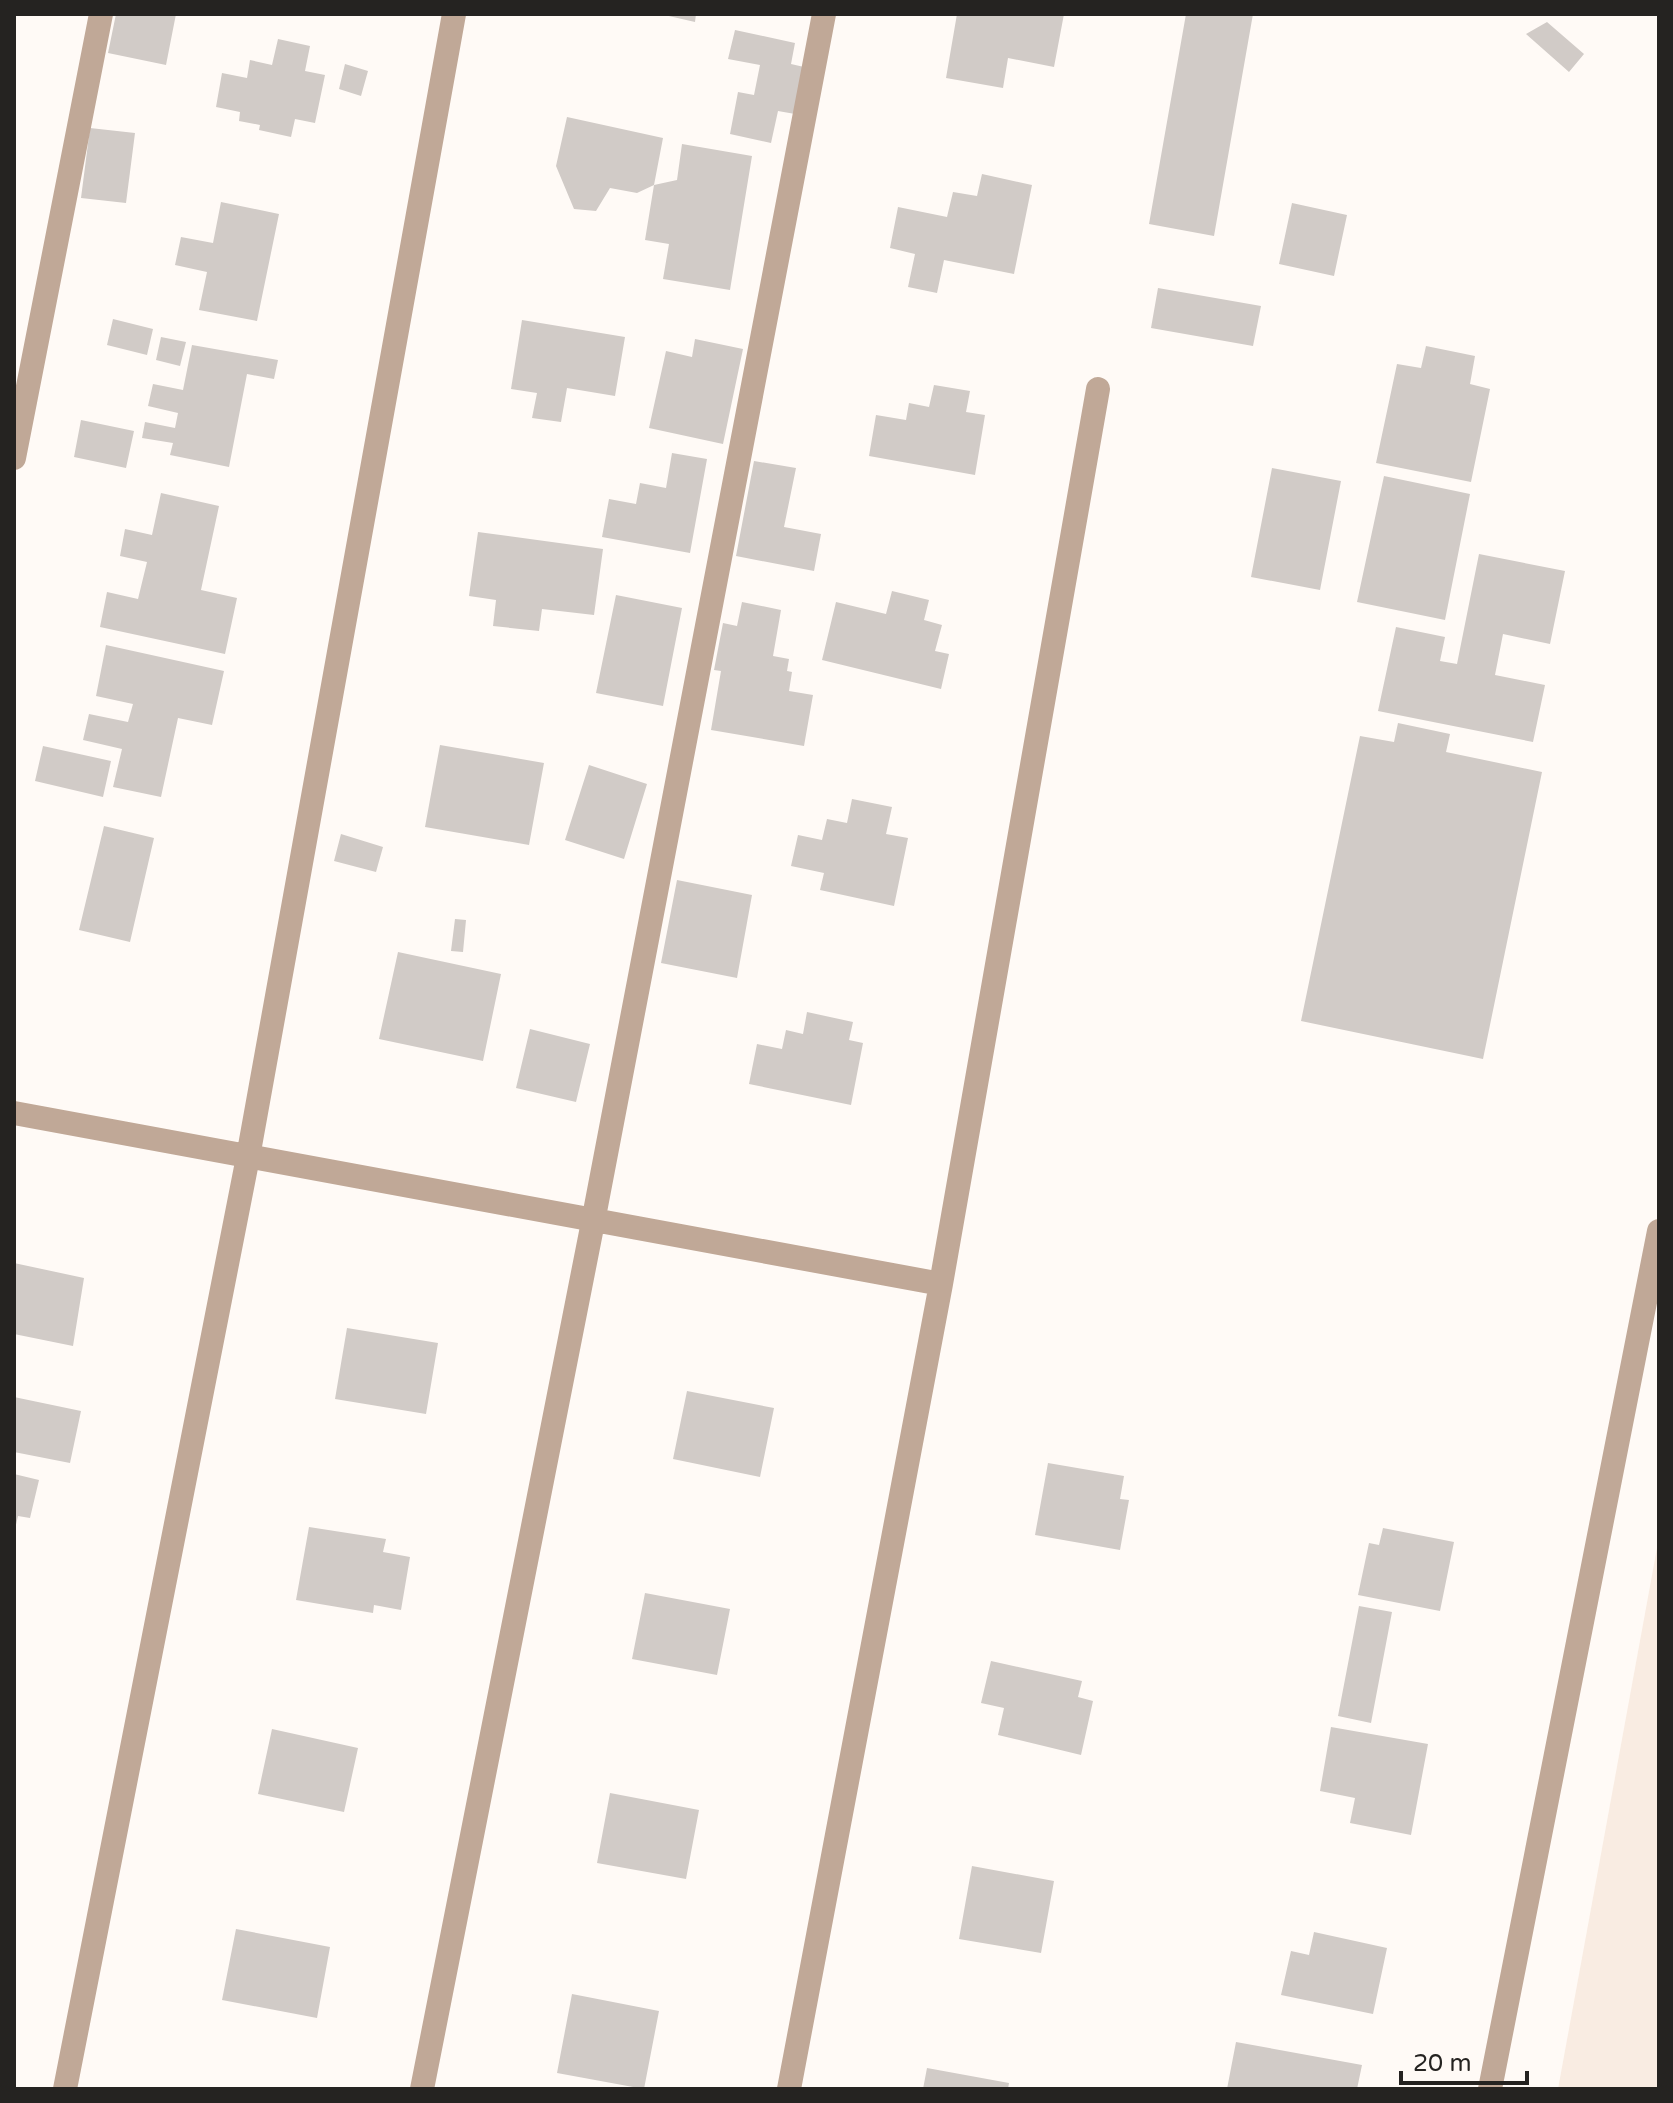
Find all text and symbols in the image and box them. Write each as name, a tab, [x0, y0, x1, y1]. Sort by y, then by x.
scale bar	[1401, 2035, 1527, 2085]
text: 20 m	[1413, 2049, 1471, 2078]

